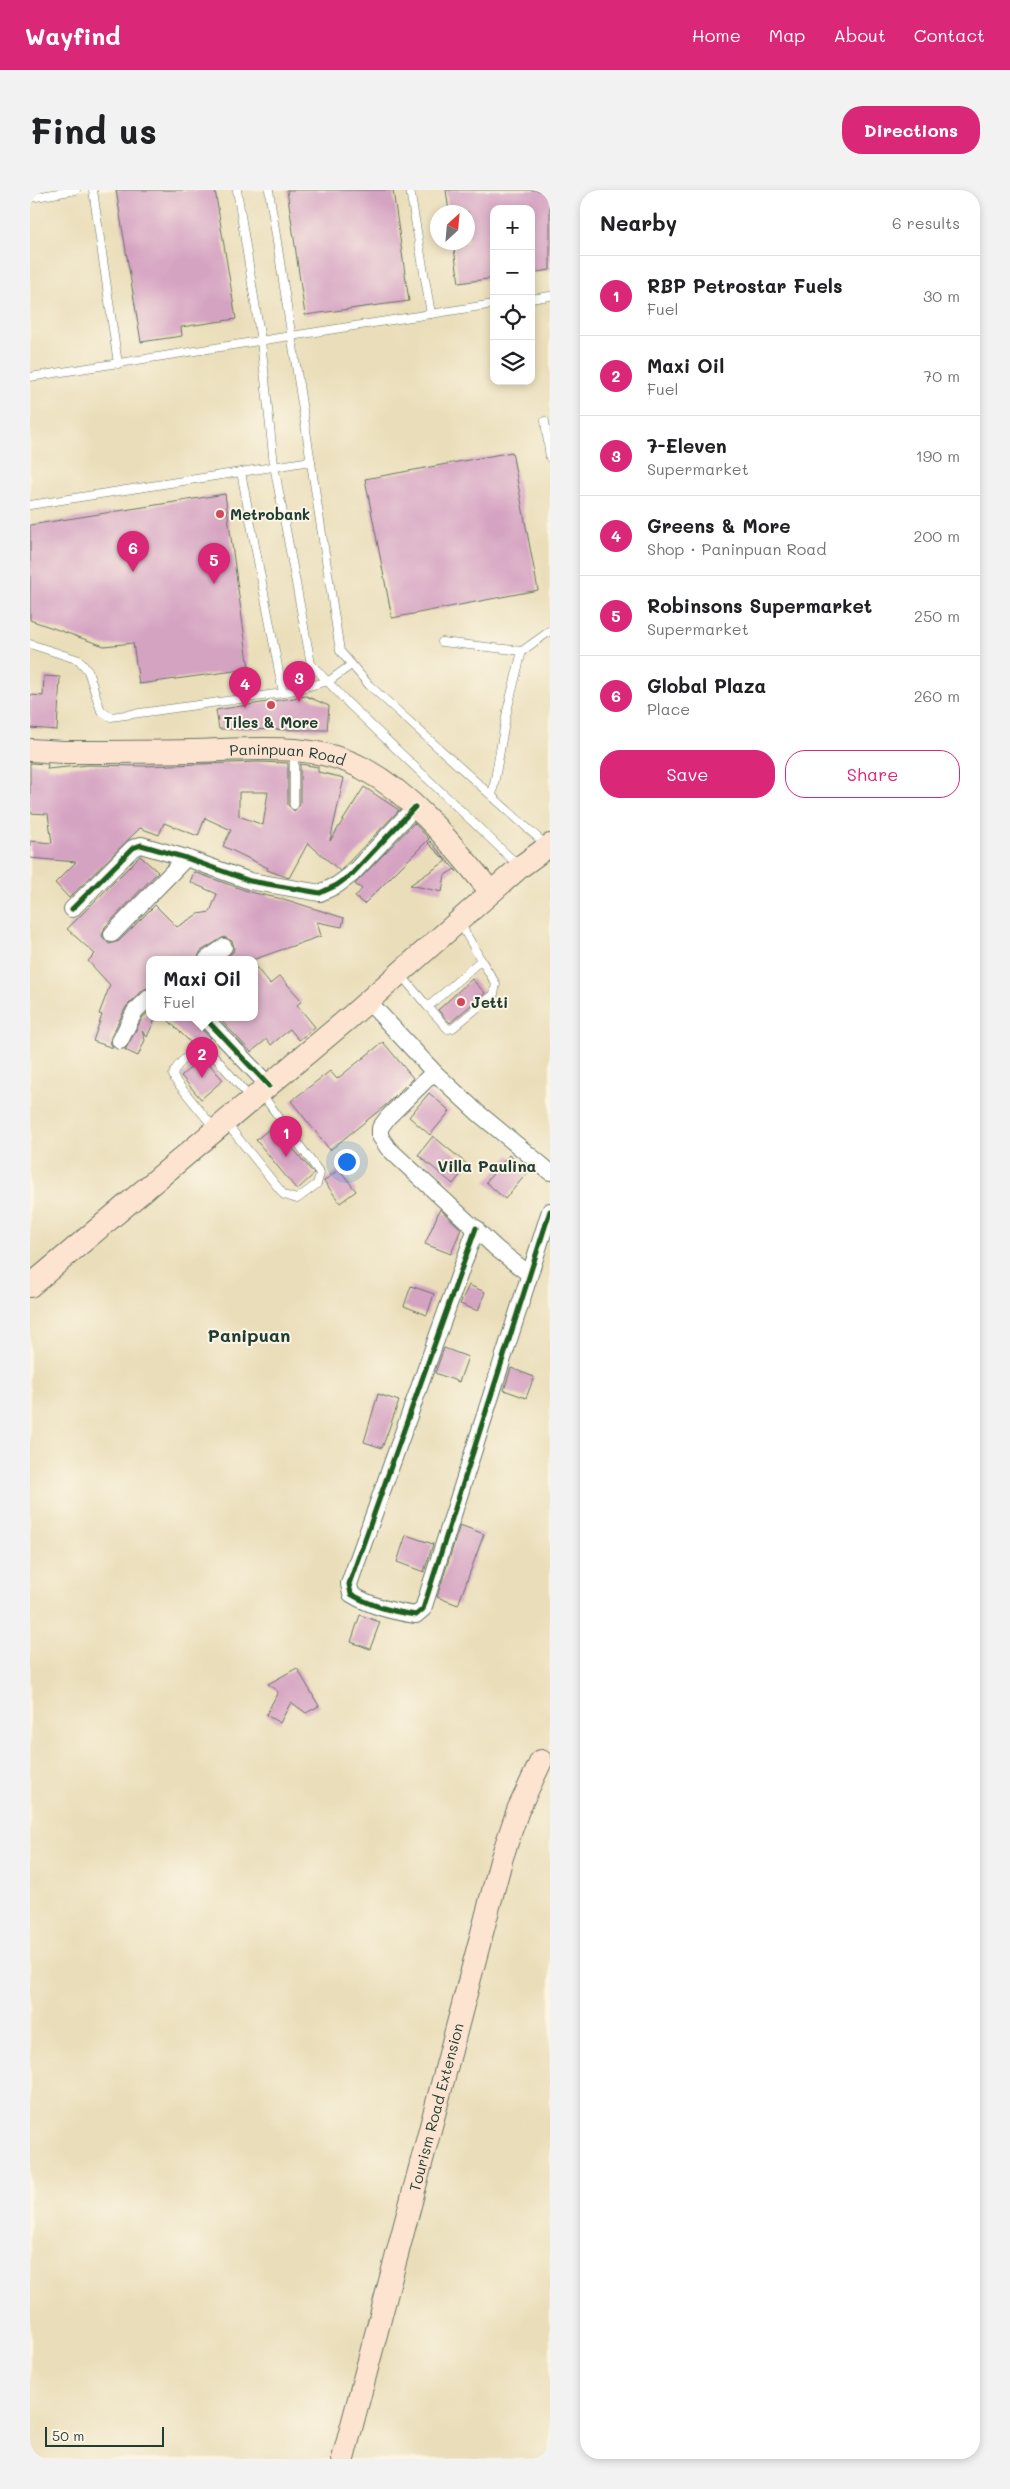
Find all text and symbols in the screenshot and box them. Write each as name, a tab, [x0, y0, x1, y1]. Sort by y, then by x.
text: Wayfind	[25, 20, 121, 51]
text: Home	[692, 23, 741, 47]
text: Map	[769, 23, 805, 47]
text: About	[833, 23, 886, 47]
text: Contact	[914, 23, 985, 47]
button: Directions	[842, 106, 980, 154]
text: Find us	[30, 107, 157, 153]
north arrow	[430, 205, 475, 250]
map controls	[490, 205, 535, 385]
button: +	[490, 205, 535, 250]
text: Nearby	[600, 209, 677, 236]
text: 6 results	[892, 212, 960, 233]
button: −	[490, 250, 535, 295]
text: RBP Petrostar Fuels	[647, 273, 842, 298]
text: 1	[612, 285, 620, 306]
text: 30 m	[923, 285, 960, 306]
button: locate	[490, 295, 535, 340]
text: Fuel	[647, 298, 679, 319]
button: layers	[490, 340, 535, 385]
text: Maxi Oil	[647, 353, 724, 378]
text: 2	[612, 365, 620, 386]
text: 70 m	[923, 365, 960, 386]
text: Fuel	[647, 378, 679, 399]
text: 7-Eleven	[647, 433, 727, 458]
text: 3	[611, 445, 621, 466]
text: 190 m	[916, 445, 960, 466]
text: Supermarket	[647, 458, 749, 479]
place label: Metrobank	[230, 504, 310, 524]
marker: Metrobank	[214, 508, 226, 520]
text: Greens & More	[647, 513, 791, 538]
text: 4	[611, 525, 621, 546]
text: 200 m	[913, 525, 960, 546]
pin: 6	[117, 531, 149, 572]
text: Shop · Paninpuan Road	[647, 538, 826, 559]
pin: 5	[198, 543, 230, 584]
text: Robinsons Supermarket	[647, 593, 872, 618]
text: 5	[611, 605, 621, 626]
text: 250 m	[914, 605, 960, 626]
text: Supermarket	[647, 618, 749, 639]
pin: 3	[283, 661, 315, 702]
pin: 4	[229, 667, 261, 708]
text: Global Plaza	[647, 673, 766, 698]
text: 6	[611, 685, 621, 706]
text: 260 m	[914, 685, 960, 706]
text: Place	[647, 698, 690, 719]
marker: Tiles & More	[265, 699, 277, 711]
place label: Tiles & More	[224, 712, 318, 732]
street label: Paninpuan Road	[229, 739, 348, 770]
button: Save	[600, 750, 775, 798]
button: Share	[785, 750, 960, 798]
popup	[146, 956, 258, 1021]
text: Maxi Oil	[163, 966, 241, 991]
text: Fuel	[163, 991, 195, 1012]
place label: Jetti	[471, 992, 508, 1012]
marker: Jetti	[455, 996, 467, 1008]
pin: 2	[186, 1037, 218, 1078]
pin: 1	[270, 1116, 302, 1157]
your location	[334, 1149, 360, 1175]
district label: Villa Paulina	[438, 1155, 537, 1176]
district label: Panipuan	[208, 1323, 290, 1347]
street label: Tourism Road Extension	[404, 2021, 468, 2193]
scale bar	[45, 2424, 164, 2447]
text: 50 m	[52, 2426, 84, 2445]

